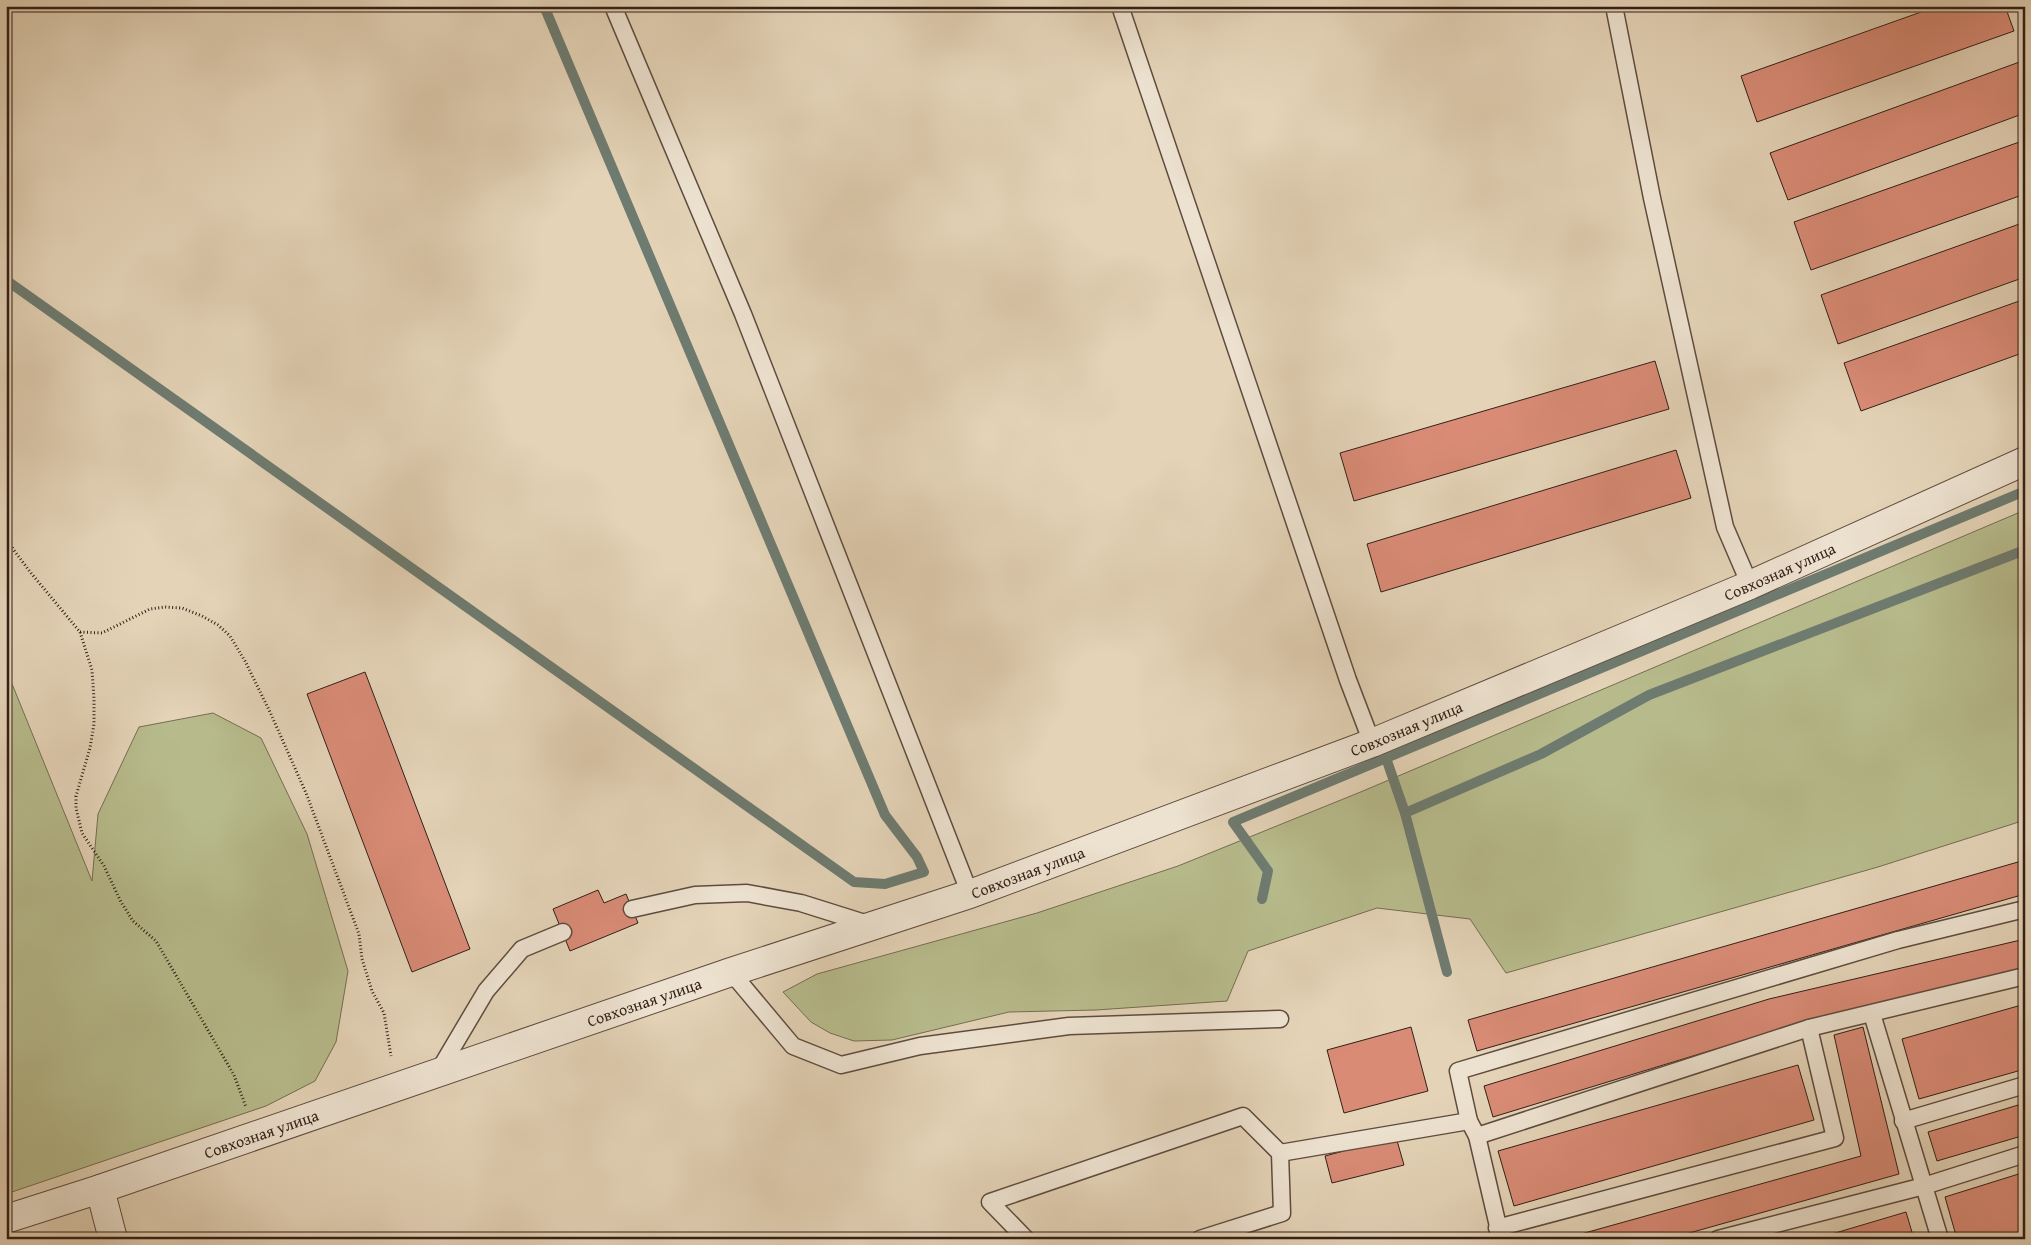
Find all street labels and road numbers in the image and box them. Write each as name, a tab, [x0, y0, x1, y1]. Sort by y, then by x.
street label: Совхозная улица	[1720, 536, 1840, 607]
street label: Совхозная улица	[1347, 694, 1467, 762]
street label: Совхозная улица	[967, 840, 1088, 905]
street label: Совхозная улица	[584, 971, 705, 1033]
street label: Совхозная улица	[201, 1103, 322, 1164]

